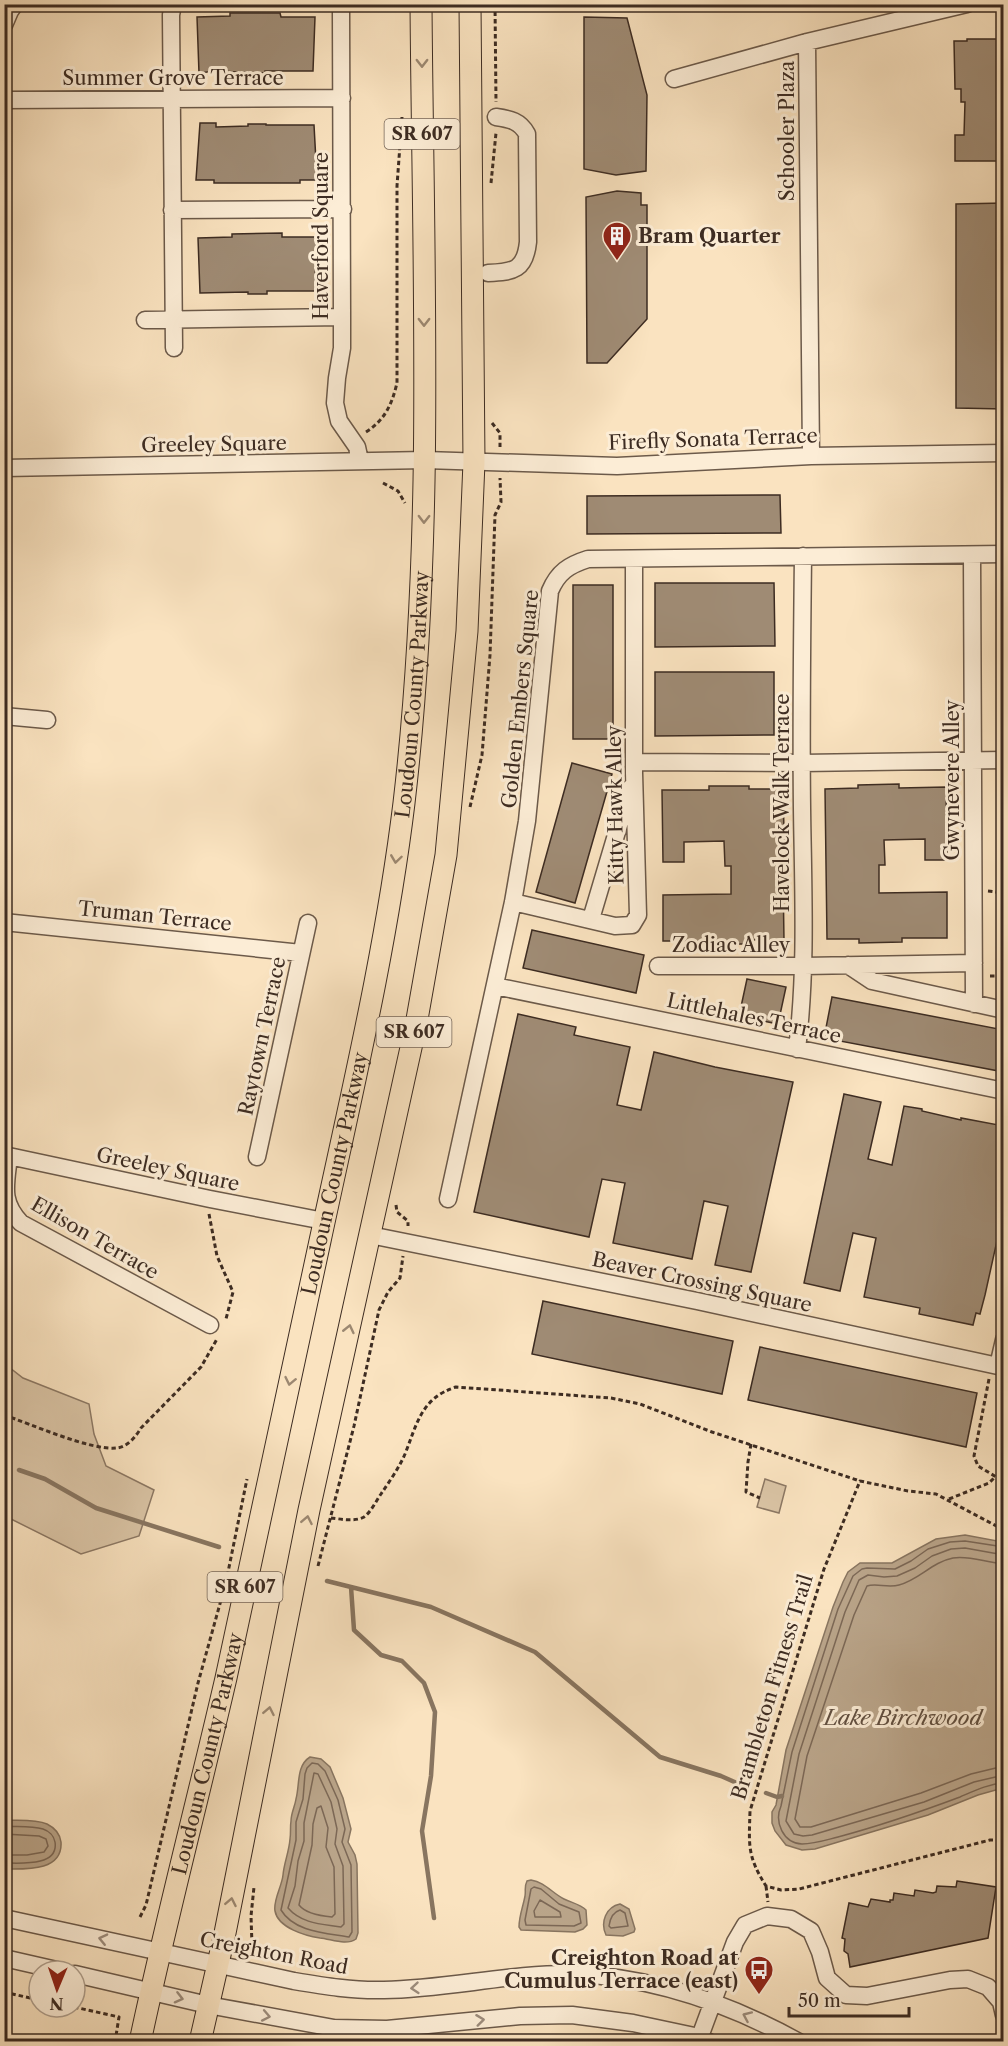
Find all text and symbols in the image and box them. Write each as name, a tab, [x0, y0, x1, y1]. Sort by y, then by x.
one-way arrow	[416, 58, 428, 67]
street label: Schooler Plaza	[775, 60, 799, 201]
street label: Summer Grove Terrace	[62, 66, 284, 90]
road number: SR 607	[384, 119, 460, 149]
street label: Haverford Square	[309, 152, 333, 320]
building icon: Bram Quarter	[601, 220, 633, 262]
place label: Bram Quarter	[638, 224, 781, 248]
one-way arrow	[418, 318, 430, 327]
street label: Firefly Sonata Terrace	[608, 423, 818, 455]
street label: Greeley Square	[141, 431, 287, 457]
one-way arrow	[418, 514, 430, 523]
street label: Loudoun County Parkway	[390, 570, 433, 820]
street label: Golden Embers Square	[497, 588, 543, 810]
street label: Havelock Walk Terrace	[770, 694, 794, 912]
street label: Gwynevere Alley	[940, 699, 964, 861]
street label: Kitty Hawk Alley	[602, 724, 628, 885]
one-way arrow	[390, 855, 402, 864]
street label: Truman Terrace	[77, 896, 233, 936]
street label: Zodiac Alley	[672, 933, 791, 957]
street label: Raytown Terrace	[233, 954, 291, 1118]
street label: Littlehales Terrace	[665, 988, 843, 1048]
road number: SR 607	[376, 1017, 452, 1047]
street label: Loudoun County Parkway	[297, 1049, 373, 1297]
street label: Greeley Square	[94, 1142, 242, 1196]
street label: Ellison Terrace	[27, 1192, 163, 1284]
street label: Beaver Crossing Square	[590, 1247, 814, 1317]
one-way arrow	[342, 1325, 355, 1335]
one-way arrow	[284, 1376, 297, 1386]
one-way arrow	[300, 1515, 313, 1525]
street label: Brambleton Fitness Trail	[726, 1571, 818, 1803]
road number: SR 607	[208, 1572, 282, 1602]
street label: Loudoun County Parkway	[167, 1630, 248, 1877]
water label: Lake Birchwood	[822, 1705, 985, 1730]
one-way arrow	[262, 1706, 275, 1716]
one-way arrow	[224, 1898, 237, 1908]
street label: Creighton Road	[198, 1927, 350, 1979]
one-way arrow	[98, 1934, 108, 1947]
place label: Creighton Road at Cumulus Terrace (east)	[504, 1946, 738, 1993]
bus stop icon: Creighton Road at Cumulus Terrace (east)	[743, 1954, 775, 1996]
north arrow	[27, 1959, 87, 2019]
scale bar	[789, 1980, 909, 2018]
one-way arrow	[411, 1981, 420, 1994]
one-way arrow	[174, 1990, 184, 2003]
text: 50 m	[798, 1990, 841, 2012]
text: N	[49, 1994, 64, 2014]
one-way arrow	[260, 2009, 270, 2022]
one-way arrow	[742, 2011, 753, 2023]
one-way arrow	[476, 2015, 485, 2027]

